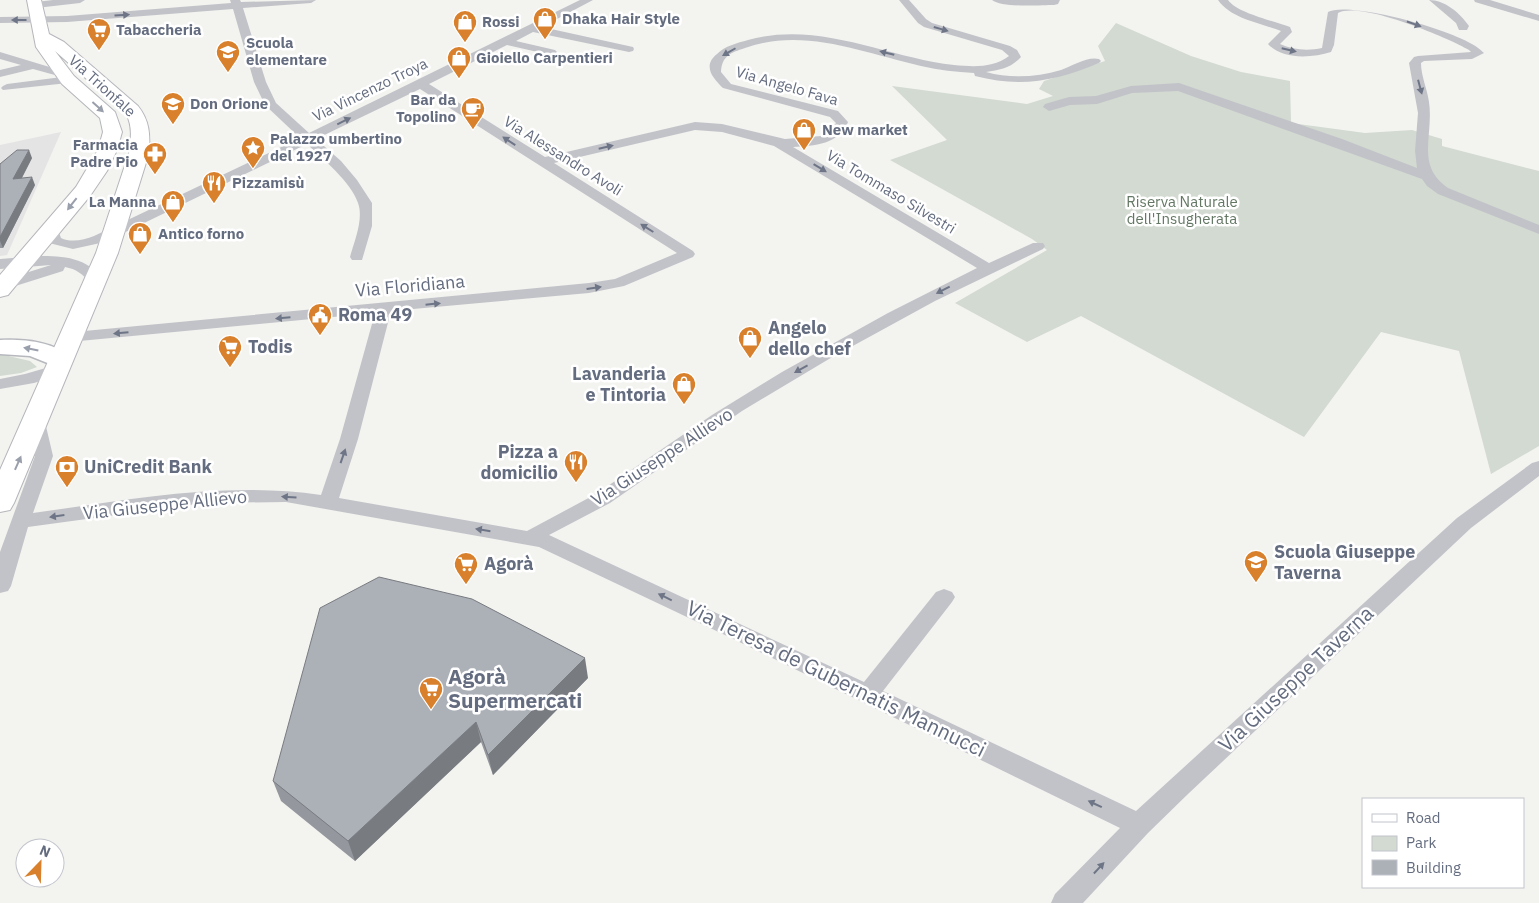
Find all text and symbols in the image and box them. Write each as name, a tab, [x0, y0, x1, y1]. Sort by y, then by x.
shop icon: Dhaka Hair Style	[532, 6, 558, 40]
shop icon: Rossi	[452, 9, 478, 43]
place label: Dhaka Hair Style	[562, 9, 680, 28]
one-way arrow	[114, 10, 130, 18]
place label: Rossi	[482, 12, 520, 31]
one-way arrow	[11, 16, 27, 24]
supermarket icon: Tabaccheria	[86, 17, 112, 51]
place label: Tabaccheria	[116, 20, 202, 39]
one-way arrow	[1407, 21, 1422, 28]
one-way arrow	[934, 26, 949, 34]
place label: Scuola elementare	[246, 33, 327, 69]
school or university icon: Scuola elementare	[215, 39, 241, 73]
shop icon: Gioiello Carpentieri	[446, 45, 472, 79]
one-way arrow	[1281, 46, 1296, 54]
one-way arrow	[722, 47, 735, 56]
place label: Gioiello Carpentieri	[476, 48, 613, 67]
one-way arrow	[879, 49, 894, 57]
street label: Via Trionfale	[65, 51, 140, 121]
street label: Via Vincenzo Troya	[309, 53, 430, 126]
street label: Via Angelo Fava	[734, 62, 841, 109]
one-way arrow	[1416, 79, 1424, 94]
place label: Bar da Topolino	[396, 90, 456, 126]
school or university icon: Don Orione	[160, 91, 186, 125]
place label: Don Orione	[190, 94, 268, 113]
cafe icon: Bar da Topolino	[460, 96, 486, 130]
one-way arrow	[91, 101, 103, 113]
street label: Via Alessandro Avoli	[500, 111, 626, 200]
one-way arrow	[337, 116, 351, 124]
shop icon: New market	[791, 117, 817, 151]
place label: New market	[822, 120, 908, 139]
place label: Palazzo umbertino del 1927	[270, 129, 402, 165]
place label: Farmacia Padre Pio	[70, 135, 138, 171]
place icon: Palazzo umbertino del 1927	[240, 135, 266, 169]
one-way arrow	[503, 137, 516, 146]
pharmacy icon: Farmacia Padre Pio	[142, 141, 168, 175]
one-way arrow	[598, 143, 613, 151]
street label: Via Tommaso Silvestri	[823, 145, 959, 238]
one-way arrow	[814, 164, 827, 173]
restaurant icon: Pizzamisù	[201, 170, 227, 204]
place label: Pizzamisù	[232, 173, 304, 192]
shop icon: La Manna	[160, 189, 186, 223]
place label: La Manna	[89, 192, 156, 211]
park label: Riserva Naturale dell'Insugherata	[1126, 192, 1238, 228]
one-way arrow	[67, 197, 78, 210]
shop icon: Antico forno	[127, 221, 153, 255]
one-way arrow	[640, 223, 653, 233]
place label: Antico forno	[158, 224, 244, 243]
street label: Via Floridiana	[354, 269, 466, 302]
one-way arrow	[587, 283, 603, 291]
one-way arrow	[936, 286, 950, 294]
one-way arrow	[425, 300, 441, 308]
public building icon: Roma 49	[307, 302, 333, 336]
place label: Roma 49	[338, 303, 412, 326]
one-way arrow	[275, 314, 291, 322]
place label: Angelo dello chef	[768, 316, 851, 360]
shop icon: Angelo dello chef	[737, 325, 763, 359]
one-way arrow	[113, 329, 129, 337]
supermarket icon: Todis	[217, 334, 243, 368]
place label: Todis	[248, 335, 293, 358]
one-way arrow	[23, 345, 39, 353]
place label: Lavanderia e Tintoria	[572, 362, 666, 406]
one-way arrow	[794, 365, 809, 373]
shop icon: Lavanderia e Tintoria	[671, 371, 697, 405]
street label: Via Giuseppe Allievo	[586, 402, 737, 511]
place label: Pizza a domicilio	[480, 440, 558, 484]
one-way arrow	[340, 448, 348, 463]
restaurant icon: Pizza a domicilio	[563, 449, 589, 483]
bank icon: UniCredit Bank	[54, 454, 80, 488]
place label: UniCredit Bank	[84, 455, 213, 478]
one-way arrow	[14, 456, 22, 470]
street label: Via Giuseppe Allievo	[82, 484, 248, 525]
one-way arrow	[280, 492, 296, 500]
one-way arrow	[49, 513, 65, 521]
one-way arrow	[475, 525, 491, 533]
place label: Scuola Giuseppe Taverna	[1274, 540, 1415, 584]
school or university icon: Scuola Giuseppe Taverna	[1243, 549, 1269, 583]
supermarket icon: Agorà	[453, 551, 479, 585]
place label: Agorà	[484, 552, 534, 575]
one-way arrow	[658, 592, 672, 600]
street label: Via Teresa de Gubernatis Mannucci	[682, 593, 991, 763]
street label: Via Giuseppe Taverna	[1212, 599, 1379, 758]
place label: Agorà Supermercati	[448, 662, 582, 714]
supermarket icon: Agorà Supermercati	[418, 676, 444, 710]
legend	[1362, 798, 1524, 888]
one-way arrow	[1088, 800, 1102, 808]
text: Road	[1406, 808, 1441, 827]
text: Park	[1406, 833, 1436, 852]
north arrow	[15, 838, 65, 888]
text: N	[37, 841, 53, 861]
text: Building	[1406, 858, 1461, 877]
one-way arrow	[1093, 862, 1105, 874]

